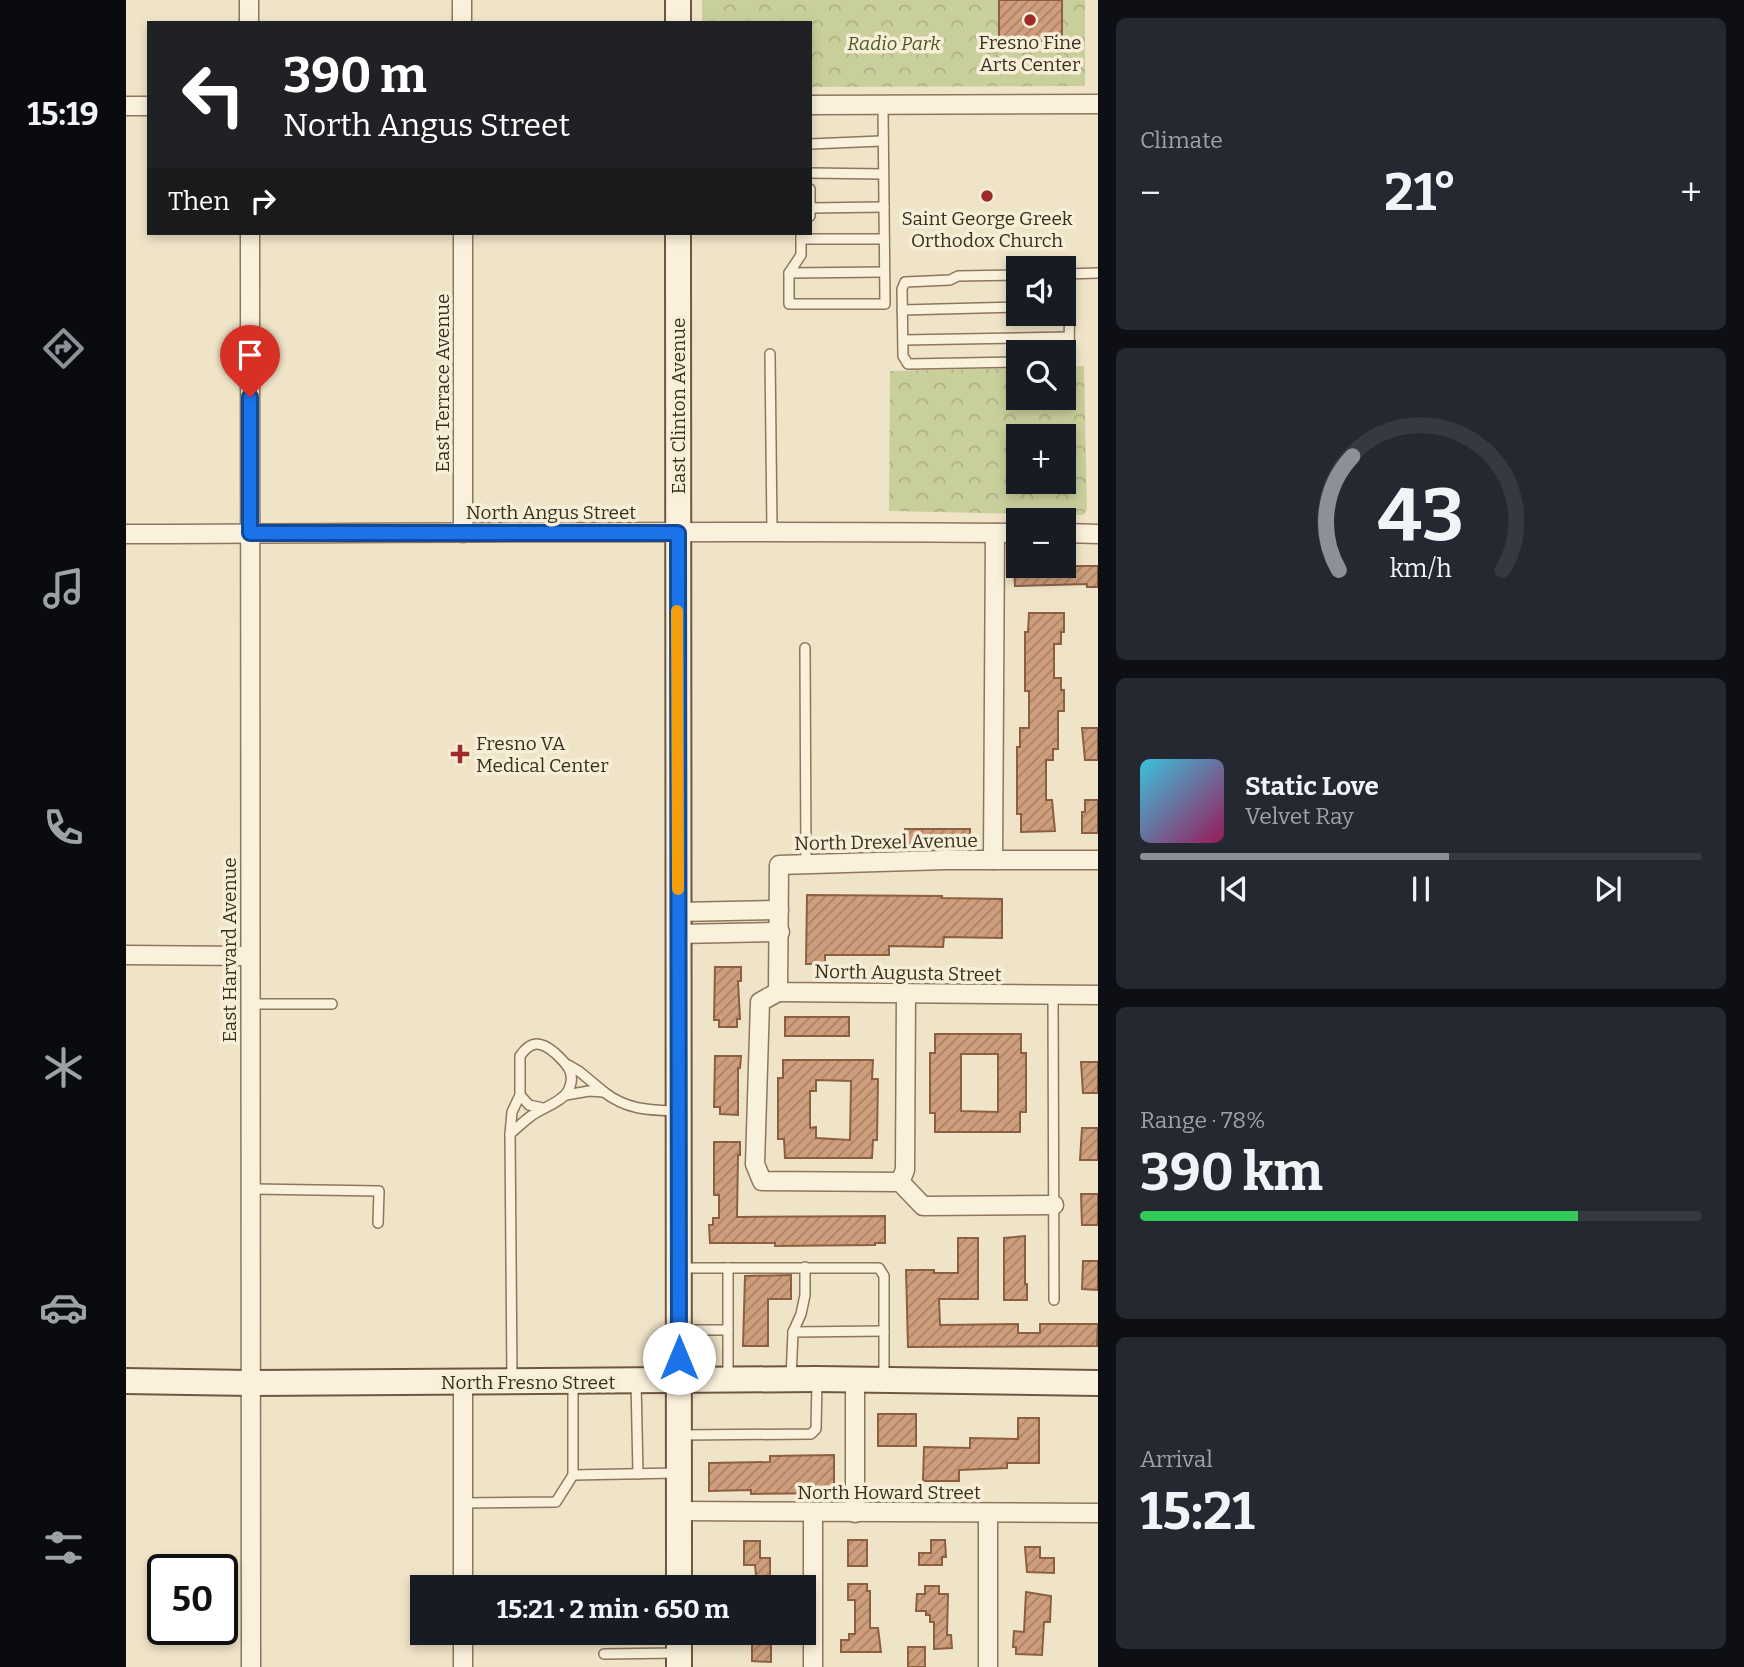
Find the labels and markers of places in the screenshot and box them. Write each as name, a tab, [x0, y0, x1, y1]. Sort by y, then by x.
marker: Fresno Fine Arts Center	[1022, 12, 1038, 28]
place label: Fresno Fine Arts Center	[979, 31, 1082, 76]
marker: Saint George Greek Orthodox Church	[979, 188, 995, 204]
place label: Saint George Greek Orthodox Church	[901, 207, 1073, 252]
pin	[220, 325, 280, 397]
place label: Fresno VA Medical Center	[476, 732, 609, 777]
marker: Fresno VA Medical Center	[450, 744, 470, 764]

